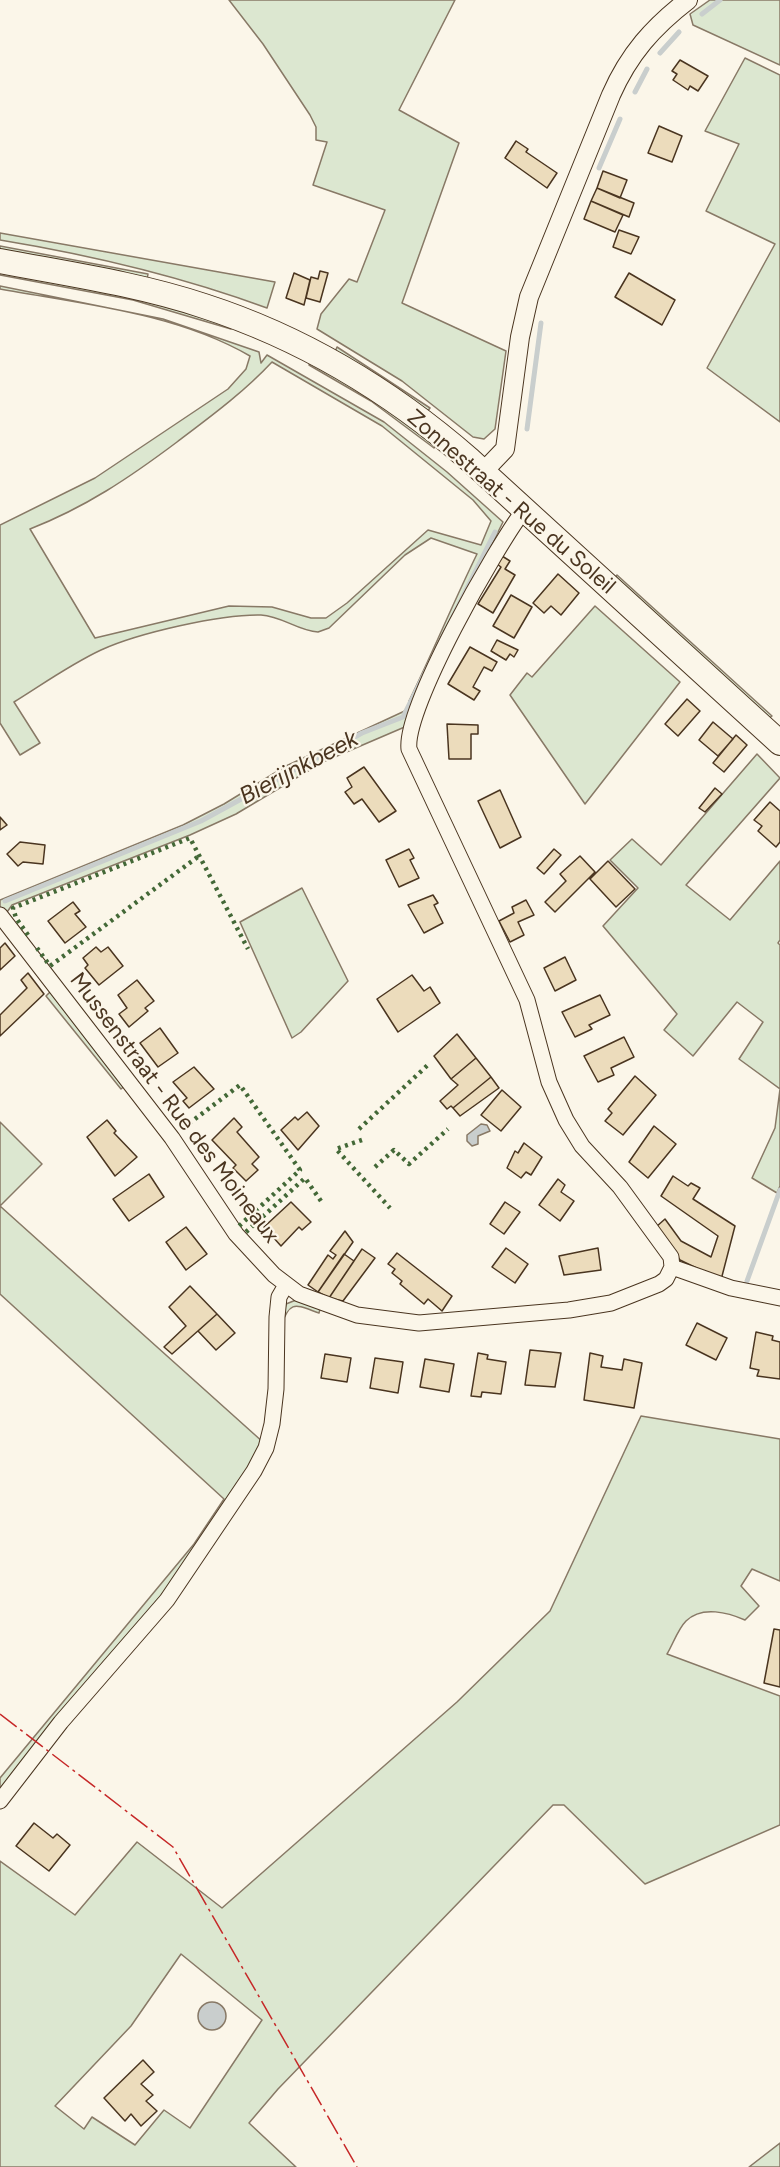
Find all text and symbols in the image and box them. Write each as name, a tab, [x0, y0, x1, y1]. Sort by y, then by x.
street label: Zonnestraat - Rue du Soleil	[401, 404, 621, 600]
water label: Bierijnkbeek	[235, 725, 363, 811]
street label: Mussenstraat - Rue des Moineaux	[64, 968, 284, 1248]

